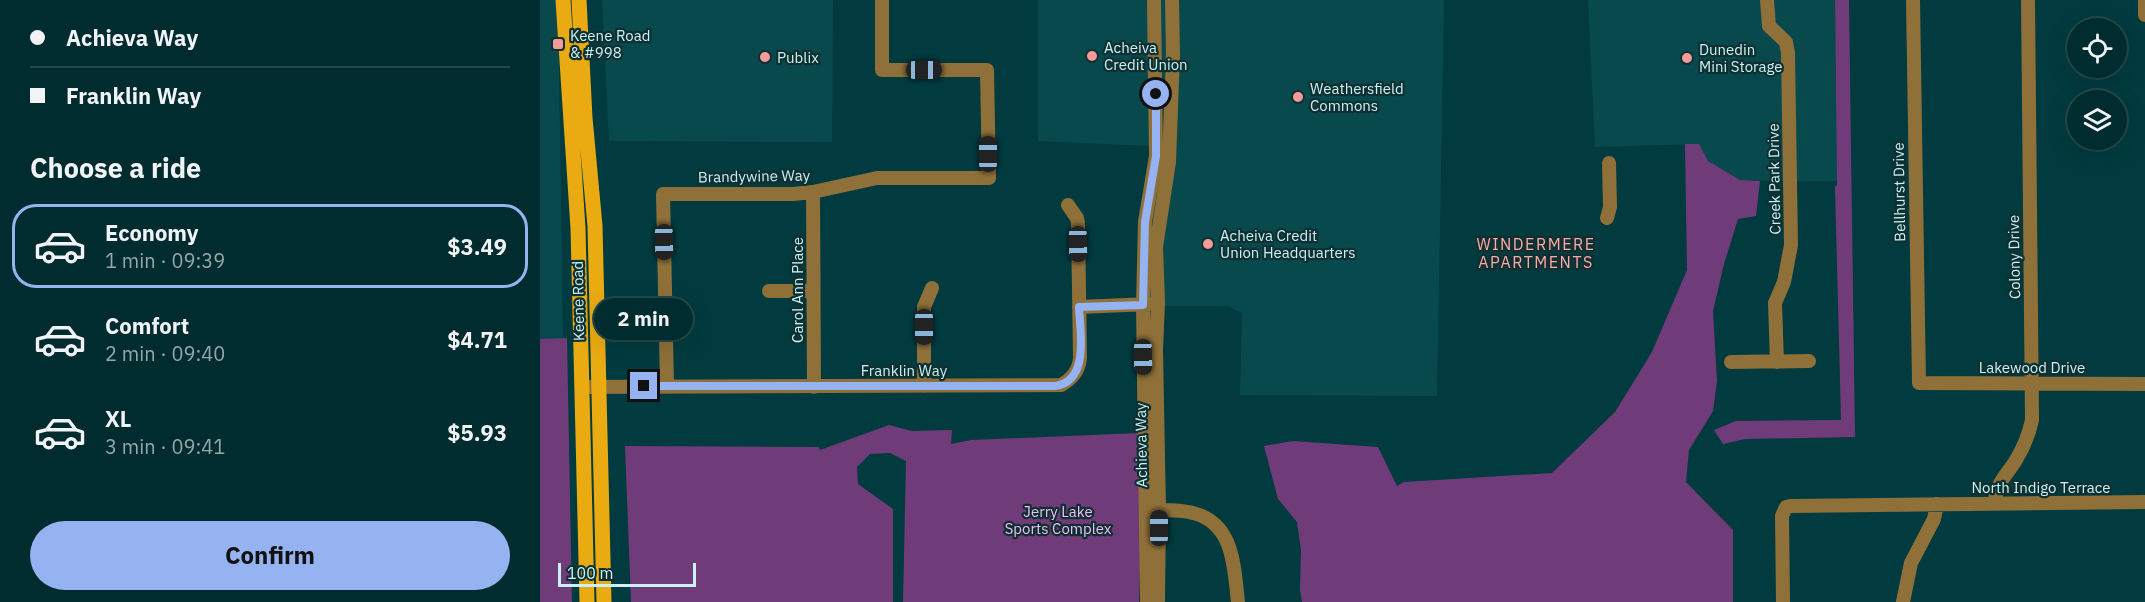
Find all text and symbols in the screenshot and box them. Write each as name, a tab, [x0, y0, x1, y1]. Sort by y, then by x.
map controls	[2067, 18, 2127, 150]
button: locate	[2067, 18, 2127, 78]
text: Achieva Way	[66, 23, 198, 52]
place label: Keene Road & #998	[570, 26, 650, 62]
marker: Keene Road & #998	[551, 37, 565, 51]
place label: Acheiva Credit Union	[1104, 38, 1188, 74]
place label: Dunedin Mini Storage	[1699, 40, 1783, 76]
place label: Publix	[777, 48, 819, 67]
marker: Acheiva Credit Union	[1085, 49, 1099, 63]
marker: Publix	[758, 50, 772, 64]
marker: Dunedin Mini Storage	[1680, 51, 1694, 65]
car	[906, 61, 942, 79]
place label: Weathersfield Commons	[1310, 79, 1404, 115]
route start	[1142, 80, 1169, 107]
text: Franklin Way	[66, 81, 201, 110]
marker: Weathersfield Commons	[1291, 90, 1305, 104]
button: layers	[2067, 90, 2127, 150]
street label: Creek Park Drive	[1764, 123, 1784, 235]
car	[979, 136, 997, 172]
street label: Bellhurst Drive	[1889, 142, 1909, 242]
text: Choose a ride	[30, 150, 201, 185]
street label: Brandywine Way	[698, 166, 811, 186]
street label: Colony Drive	[2004, 215, 2024, 299]
text: Economy	[105, 218, 199, 247]
icon: car	[33, 219, 87, 273]
car	[655, 224, 673, 260]
car	[1069, 226, 1087, 262]
place label: Acheiva Credit Union Headquarters	[1220, 226, 1356, 262]
text: $3.49	[447, 232, 507, 261]
district label: WINDERMERE APARTMENTS	[1476, 234, 1596, 272]
street label: Carol Ann Place	[788, 237, 807, 343]
marker: Acheiva Credit Union Headquarters	[1201, 237, 1215, 251]
text: 1 min · 09:39	[105, 247, 225, 274]
street label: Keene Road	[568, 261, 588, 341]
callout: 2 min	[594, 299, 694, 341]
text: 2 min	[617, 305, 670, 332]
car	[915, 309, 933, 345]
text: Comfort	[105, 311, 189, 340]
icon: car	[33, 312, 87, 366]
text: $4.71	[447, 325, 507, 354]
car	[1134, 339, 1152, 375]
text: 2 min · 09:40	[105, 340, 225, 367]
street label: Lakewood Drive	[1979, 358, 2085, 377]
street label: Franklin Way	[861, 361, 948, 380]
route end	[630, 372, 657, 399]
street label: Achieva Way	[1131, 402, 1151, 488]
text: XL	[105, 404, 131, 433]
icon: car	[33, 405, 87, 459]
text: $5.93	[447, 418, 507, 447]
text: 3 min · 09:41	[105, 433, 225, 460]
street label: North Indigo Terrace	[1971, 478, 2111, 497]
park label: Jerry Lake Sports Complex	[1005, 502, 1112, 538]
car	[1150, 510, 1168, 546]
button: Confirm	[30, 521, 510, 590]
scale bar	[558, 560, 696, 588]
text: 100 m	[567, 563, 614, 583]

